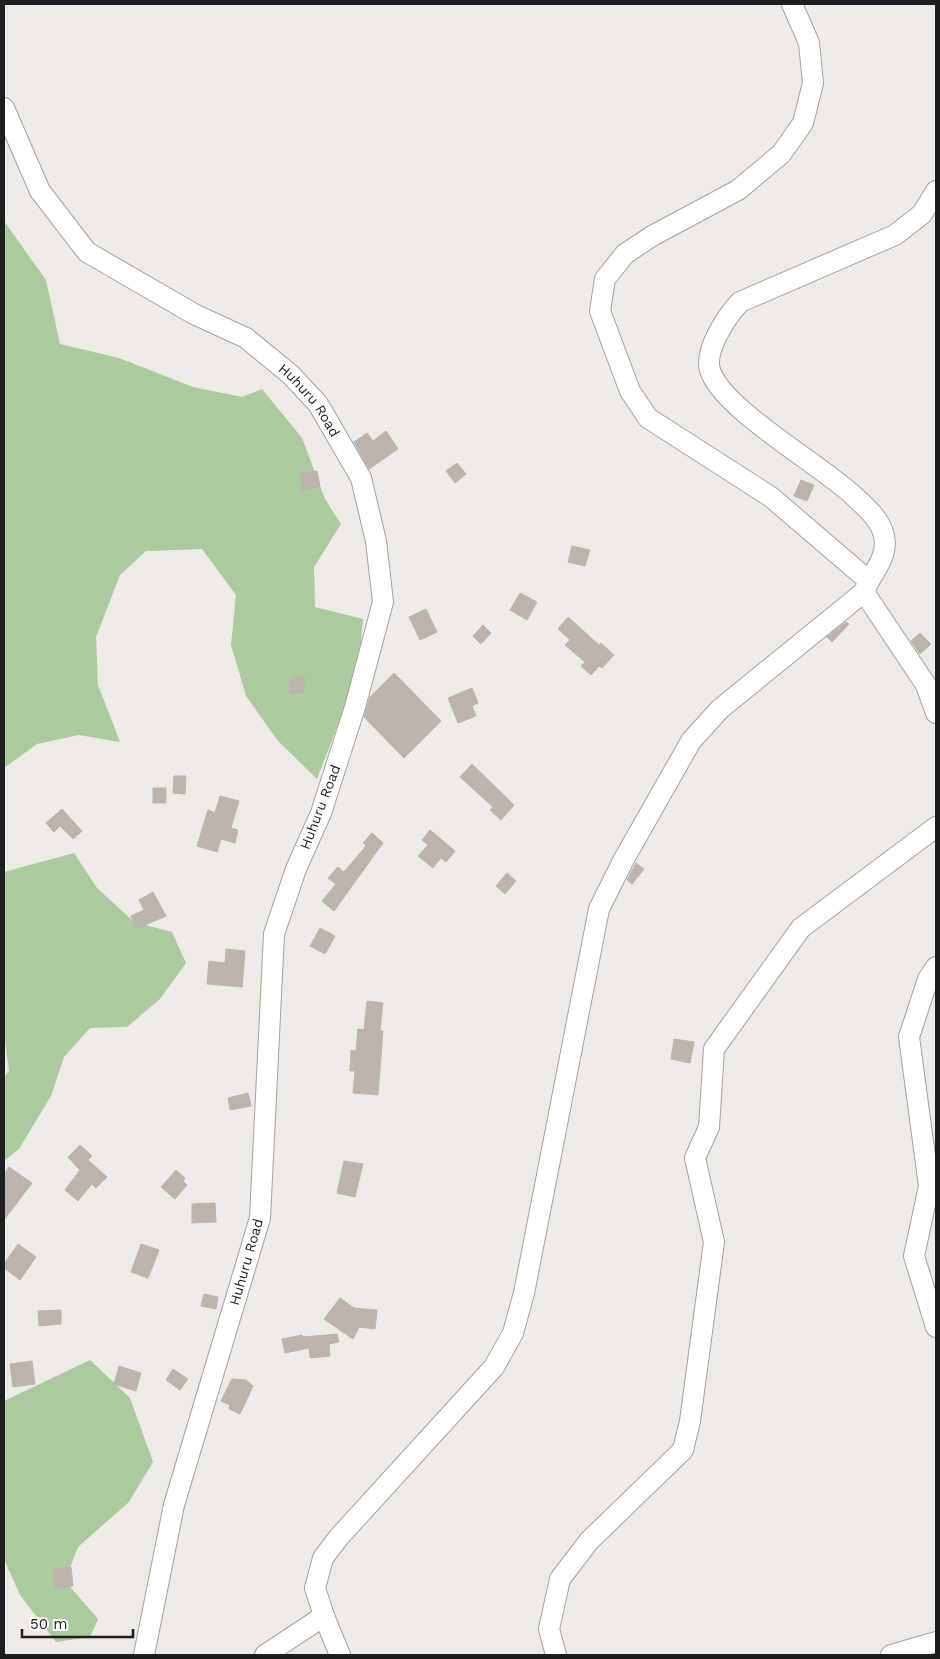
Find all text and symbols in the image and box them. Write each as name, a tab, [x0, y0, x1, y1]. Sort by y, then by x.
street label: Huhuru Road	[276, 360, 343, 440]
street label: Huhuru Road	[297, 762, 343, 852]
street label: Huhuru Road	[226, 1217, 266, 1307]
scale bar	[22, 1606, 134, 1638]
text: 50 m	[30, 1615, 67, 1633]

